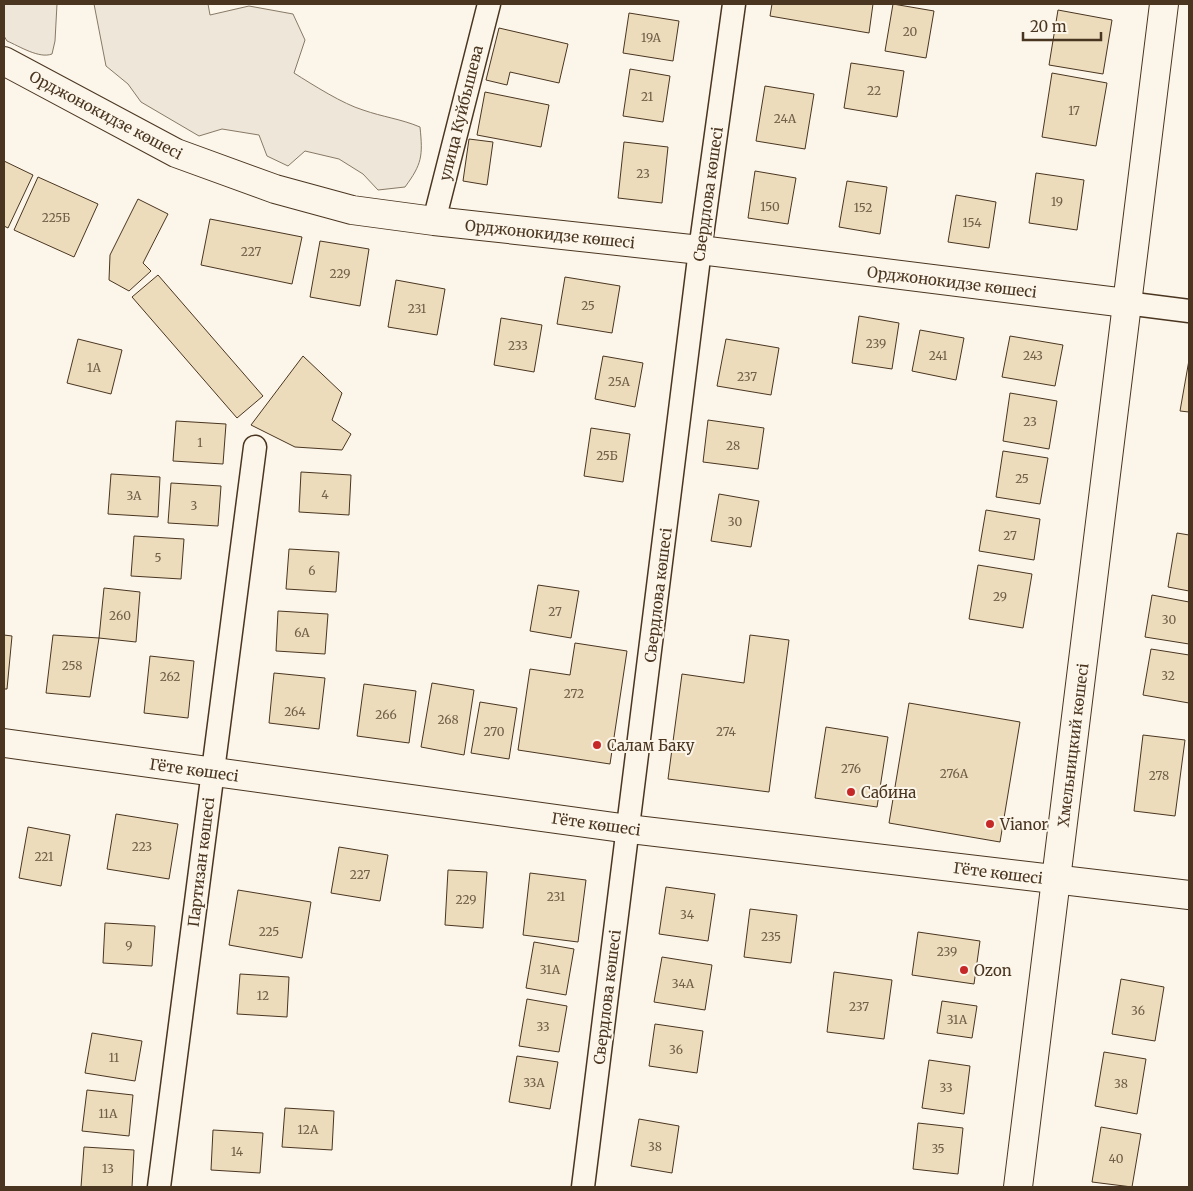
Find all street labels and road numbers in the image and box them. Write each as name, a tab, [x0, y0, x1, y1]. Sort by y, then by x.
street label: улица Куйбышева	[435, 43, 487, 183]
street label: Орджонокидзе көшесі	[26, 67, 186, 164]
street label: Свердлова көшесі	[689, 125, 727, 262]
street label: Орджонокидзе көшесі	[464, 216, 636, 252]
street label: Орджонокидзе көшесі	[866, 262, 1038, 302]
street label: Свердлова көшесі	[640, 526, 676, 663]
street label: Хмельницкий көшесі	[1054, 662, 1092, 828]
street label: Гёте көшесі	[148, 754, 240, 786]
street label: Партизан көшесі	[184, 796, 218, 928]
street label: Гёте көшесі	[550, 808, 642, 840]
street label: Гёте көшесі	[952, 858, 1044, 888]
street label: Свердлова көшесі	[589, 928, 625, 1065]

